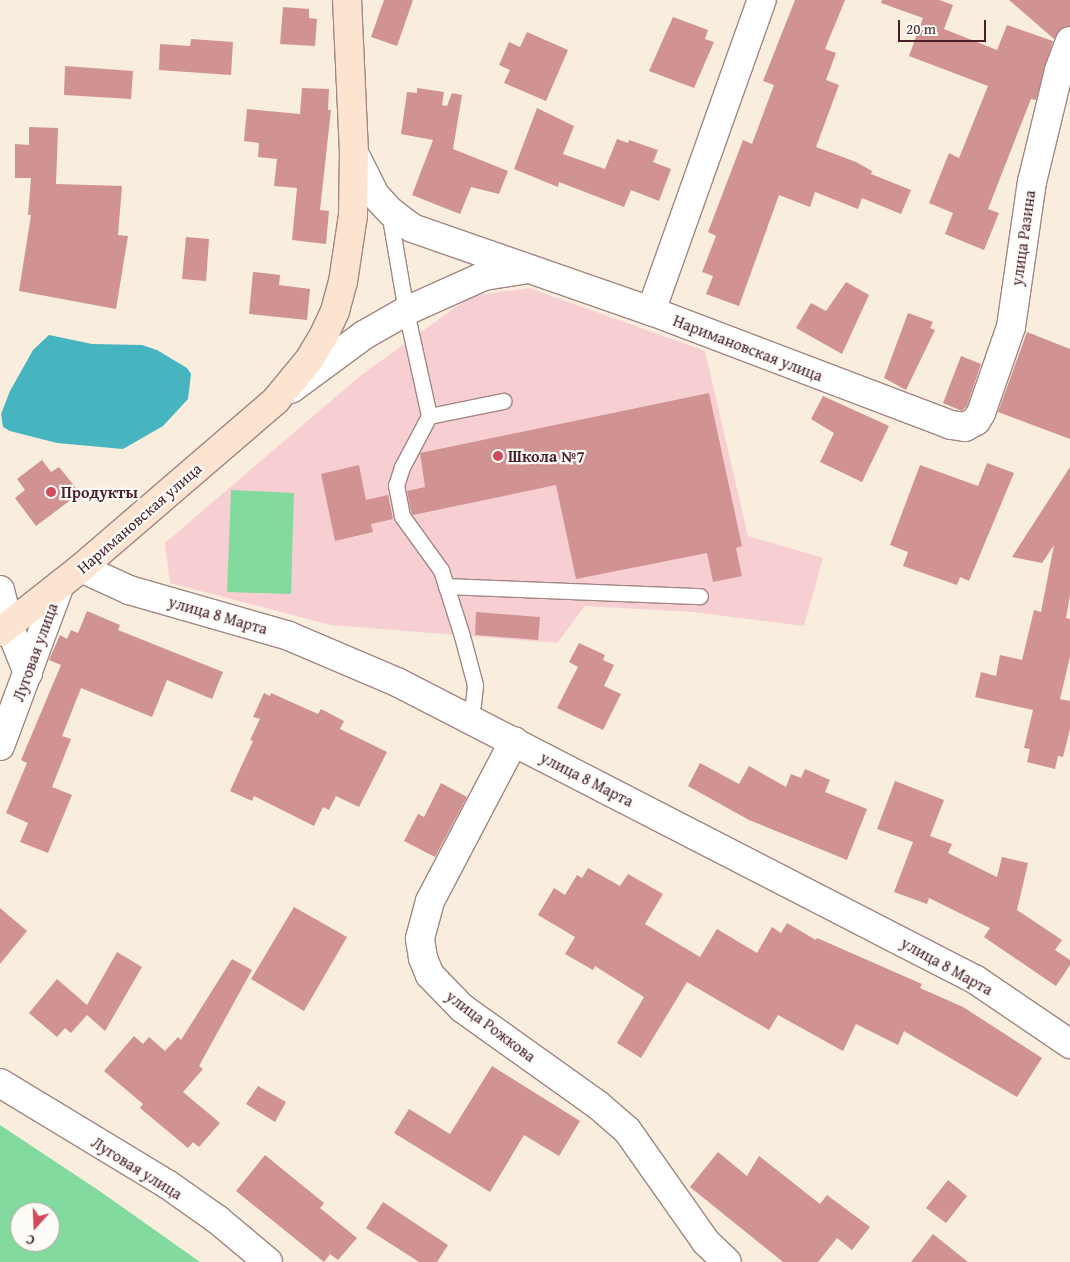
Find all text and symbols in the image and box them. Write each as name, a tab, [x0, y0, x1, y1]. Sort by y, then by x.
scale bar	[900, 10, 988, 42]
text: 20 m	[906, 18, 936, 39]
street label: улица Разина	[1007, 189, 1039, 287]
street label: Наримановская улица	[671, 311, 825, 385]
place label: Школа №7	[508, 446, 585, 466]
marker: Школа №7	[492, 450, 504, 462]
street label: Наримановская улица	[73, 459, 205, 577]
place label: Продукты	[61, 482, 138, 502]
marker: Продукты	[45, 486, 57, 498]
street label: улица 8 Марта	[166, 592, 270, 638]
street label: Луговая улица	[8, 600, 62, 704]
street label: улица 8 Марта	[537, 747, 637, 811]
street label: улица 8 Марта	[898, 933, 996, 999]
street label: улица Рожкова	[442, 986, 540, 1066]
street label: Луговая улица	[88, 1132, 186, 1204]
north arrow	[10, 1202, 60, 1252]
text: С	[23, 1229, 37, 1251]

